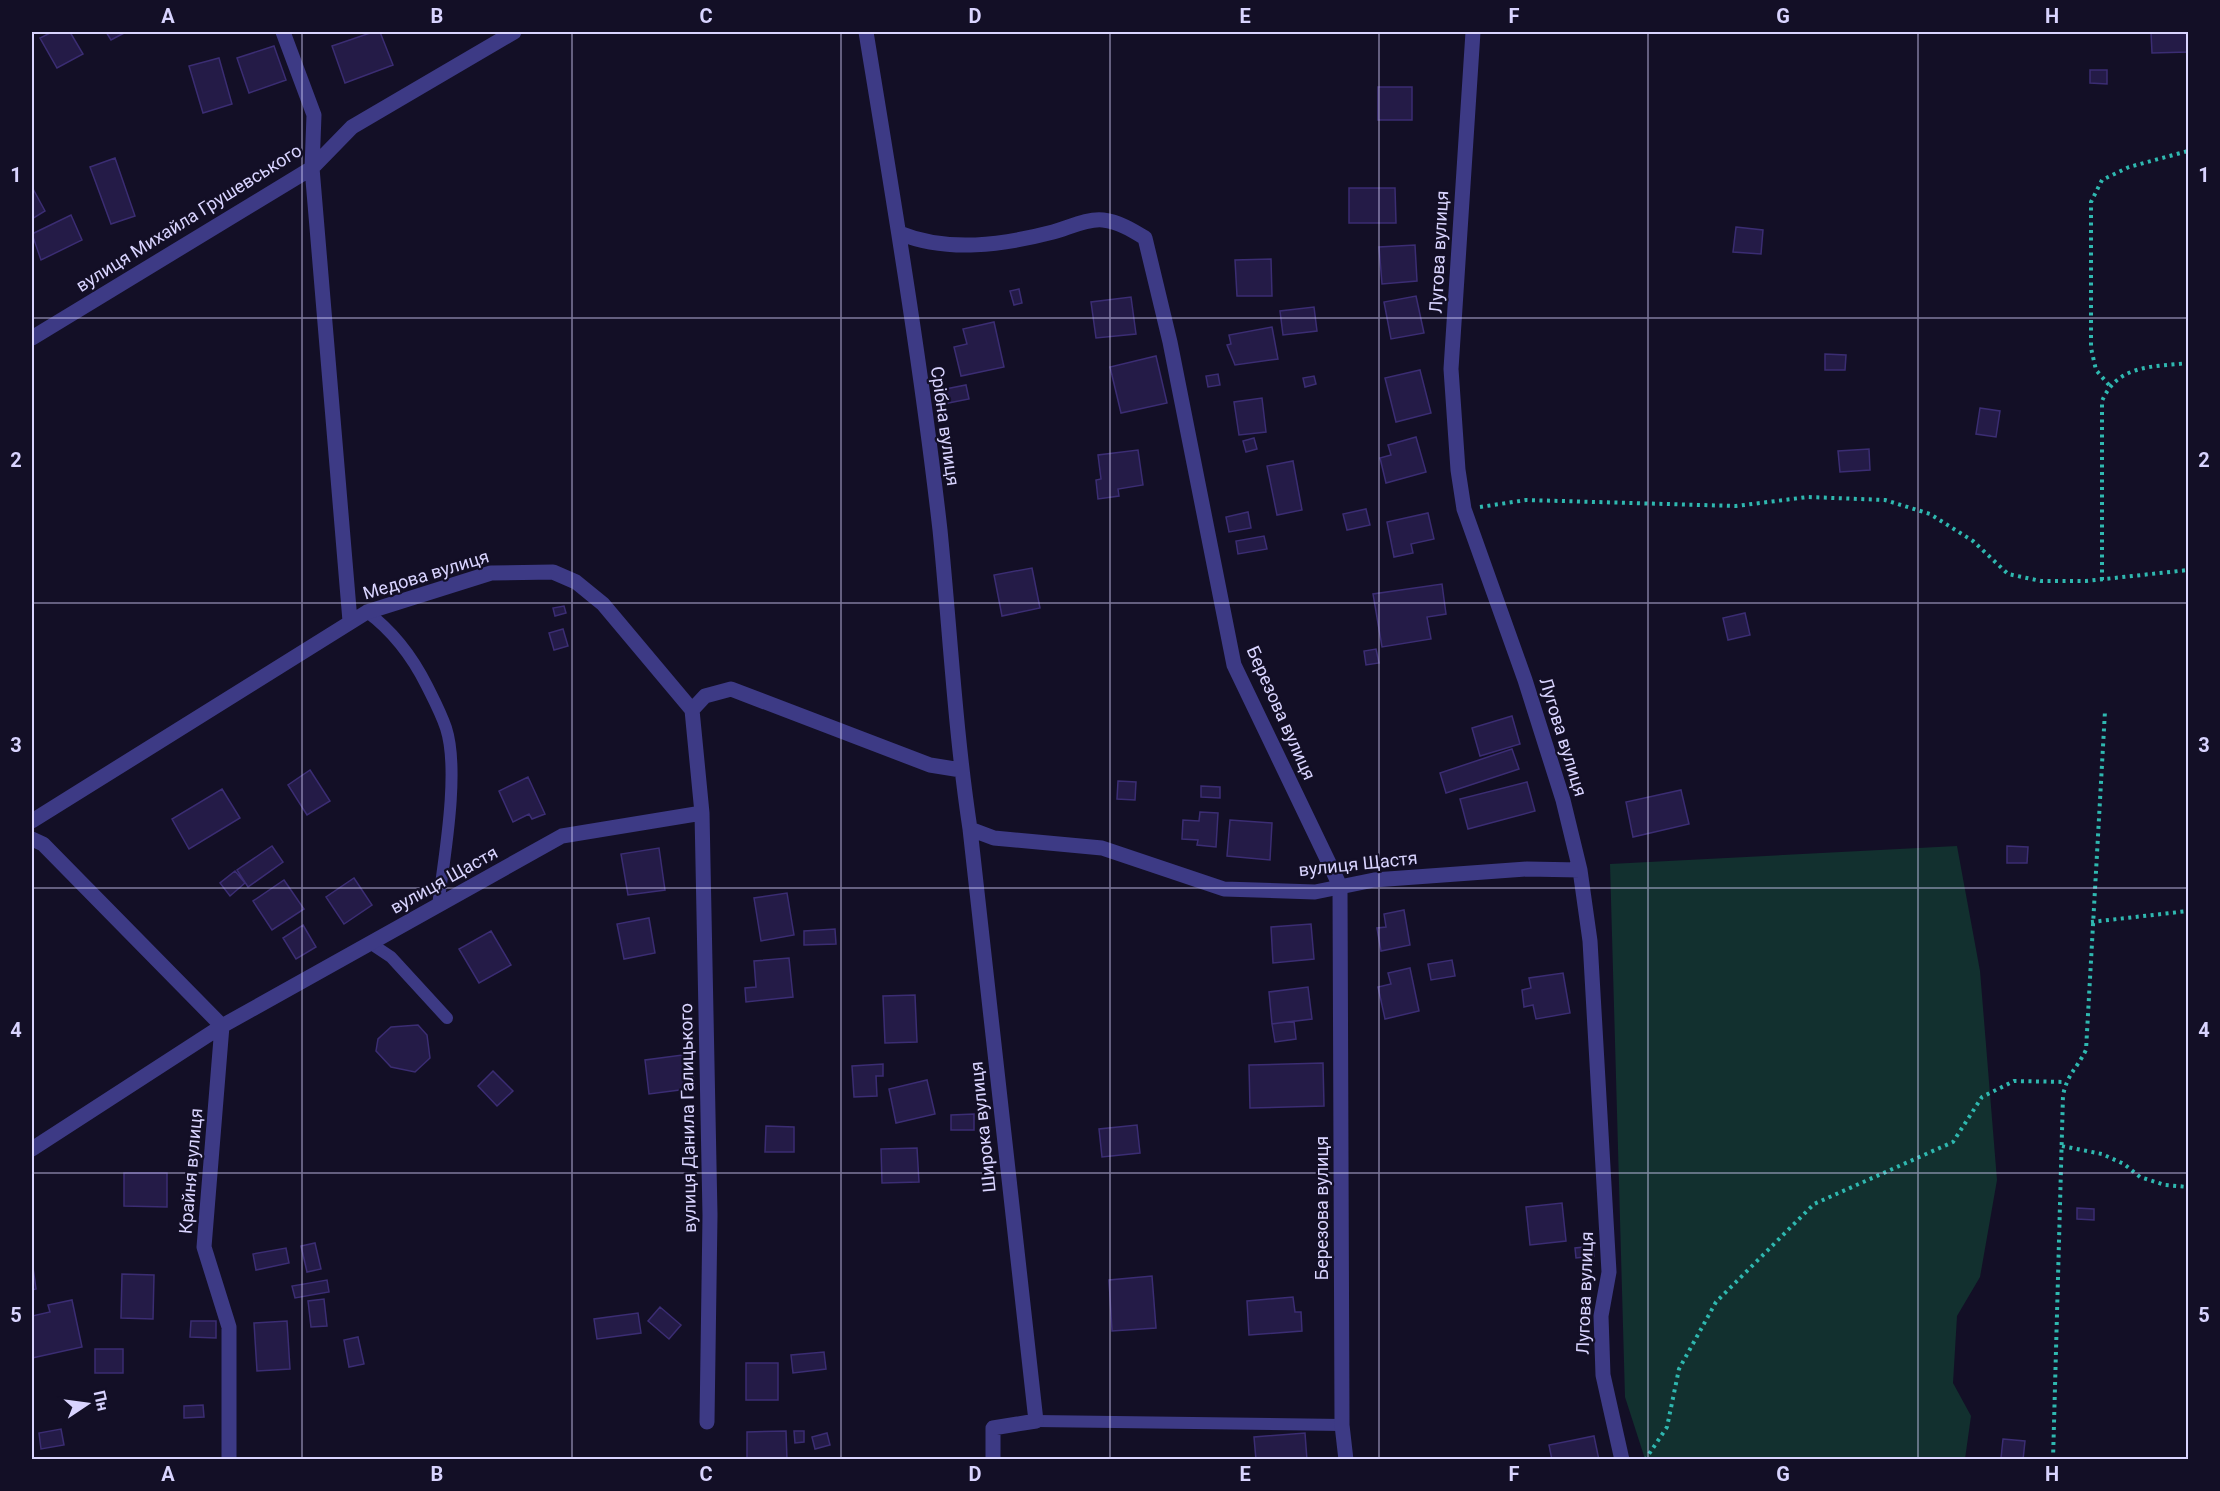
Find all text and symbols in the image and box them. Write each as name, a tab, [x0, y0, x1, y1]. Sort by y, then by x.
text: A	[161, 4, 175, 28]
text: B	[431, 4, 443, 28]
text: C	[699, 4, 713, 28]
text: D	[969, 4, 982, 28]
text: E	[1239, 4, 1251, 28]
text: F	[1509, 4, 1520, 28]
text: G	[1776, 4, 1790, 28]
text: H	[2045, 4, 2059, 28]
street label: вулиця Михайла Грушевського	[72, 139, 305, 296]
text: 1	[10, 163, 22, 187]
text: 1	[2198, 163, 2210, 187]
street label: Лугова вулиця	[1425, 190, 1452, 314]
street label: Срібна вулиця	[927, 365, 964, 487]
text: 2	[10, 448, 22, 472]
text: 2	[2198, 448, 2210, 472]
street label: Медова вулиця	[360, 545, 491, 604]
street label: Березова вулиця	[1243, 643, 1320, 783]
street label: Лугова вулиця	[1535, 675, 1592, 799]
text: 3	[10, 733, 22, 757]
text: 3	[2198, 733, 2210, 757]
street label: вулиця Щастя	[386, 841, 501, 918]
street label: вулиця Щастя	[1297, 847, 1418, 880]
street label: вулиця Данила Галицького	[675, 1003, 700, 1233]
text: 4	[10, 1018, 22, 1042]
text: 4	[2198, 1018, 2210, 1042]
street label: Широка вулиця	[965, 1061, 1000, 1194]
street label: Крайня вулиця	[175, 1107, 206, 1235]
street label: Березова вулиця	[1311, 1136, 1332, 1280]
street label: Лугова вулиця	[1572, 1231, 1597, 1355]
text: 5	[10, 1303, 22, 1327]
text: 5	[2198, 1303, 2210, 1327]
north arrow	[57, 1374, 117, 1434]
text: Пн	[90, 1389, 113, 1413]
text: A	[161, 1462, 175, 1486]
text: B	[431, 1462, 443, 1486]
text: C	[699, 1462, 713, 1486]
text: D	[969, 1462, 982, 1486]
text: E	[1239, 1462, 1251, 1486]
text: F	[1509, 1462, 1520, 1486]
text: G	[1776, 1462, 1790, 1486]
text: H	[2045, 1462, 2059, 1486]

